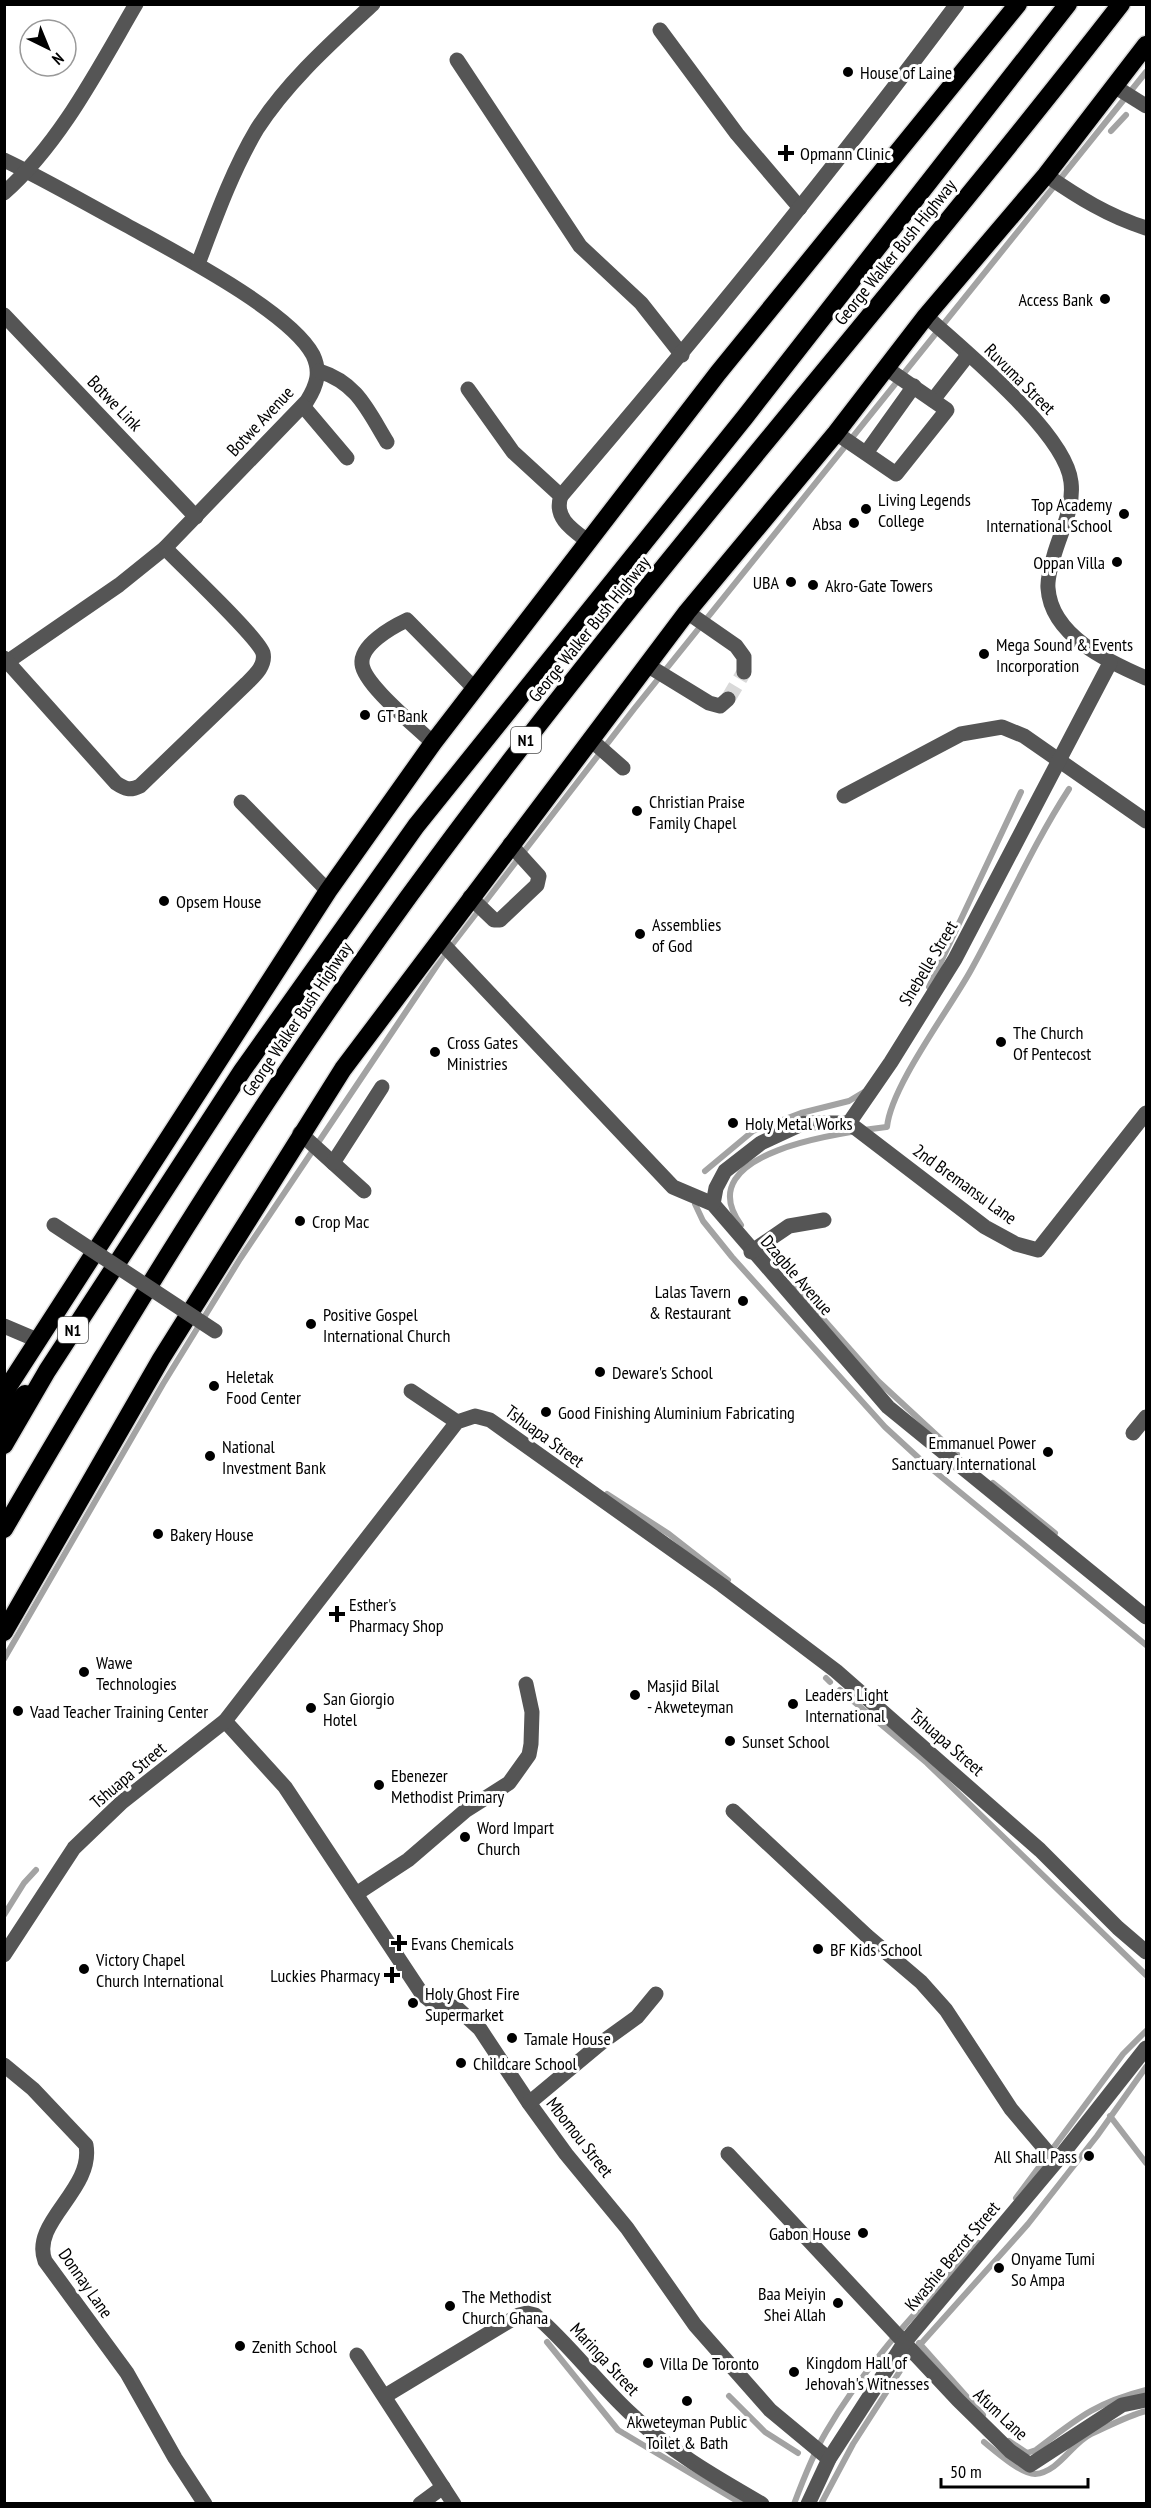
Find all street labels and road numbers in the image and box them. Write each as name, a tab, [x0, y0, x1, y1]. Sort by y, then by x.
street label: George Walker Bush Highway	[829, 174, 961, 330]
street label: Ruvuma Street	[980, 339, 1060, 419]
street label: Botwe Link	[83, 370, 147, 436]
street label: Botwe Avenue	[222, 381, 298, 461]
street label: George Walker Bush Highway	[523, 551, 655, 707]
road number: N1	[511, 727, 541, 753]
street label: Shebelle Street	[894, 916, 962, 1010]
street label: George Walker Bush Highway	[237, 937, 357, 1101]
street label: 2nd Bremansu Lane	[909, 1139, 1021, 1229]
street label: Dzagble Avenue	[756, 1230, 838, 1320]
road number: N1	[58, 1317, 88, 1343]
street label: Tshuapa Street	[501, 1400, 589, 1472]
street label: Tshuapa Street	[905, 1703, 989, 1781]
street label: Tshuapa Street	[86, 1737, 171, 1813]
street label: Mbomou Street	[542, 2092, 618, 2182]
street label: Kwashie Bezrot Street	[899, 2196, 1005, 2316]
street label: Donnay Lane	[54, 2244, 118, 2322]
street label: Maringa Street	[565, 2318, 645, 2400]
street label: Afum Lane	[969, 2383, 1033, 2445]

